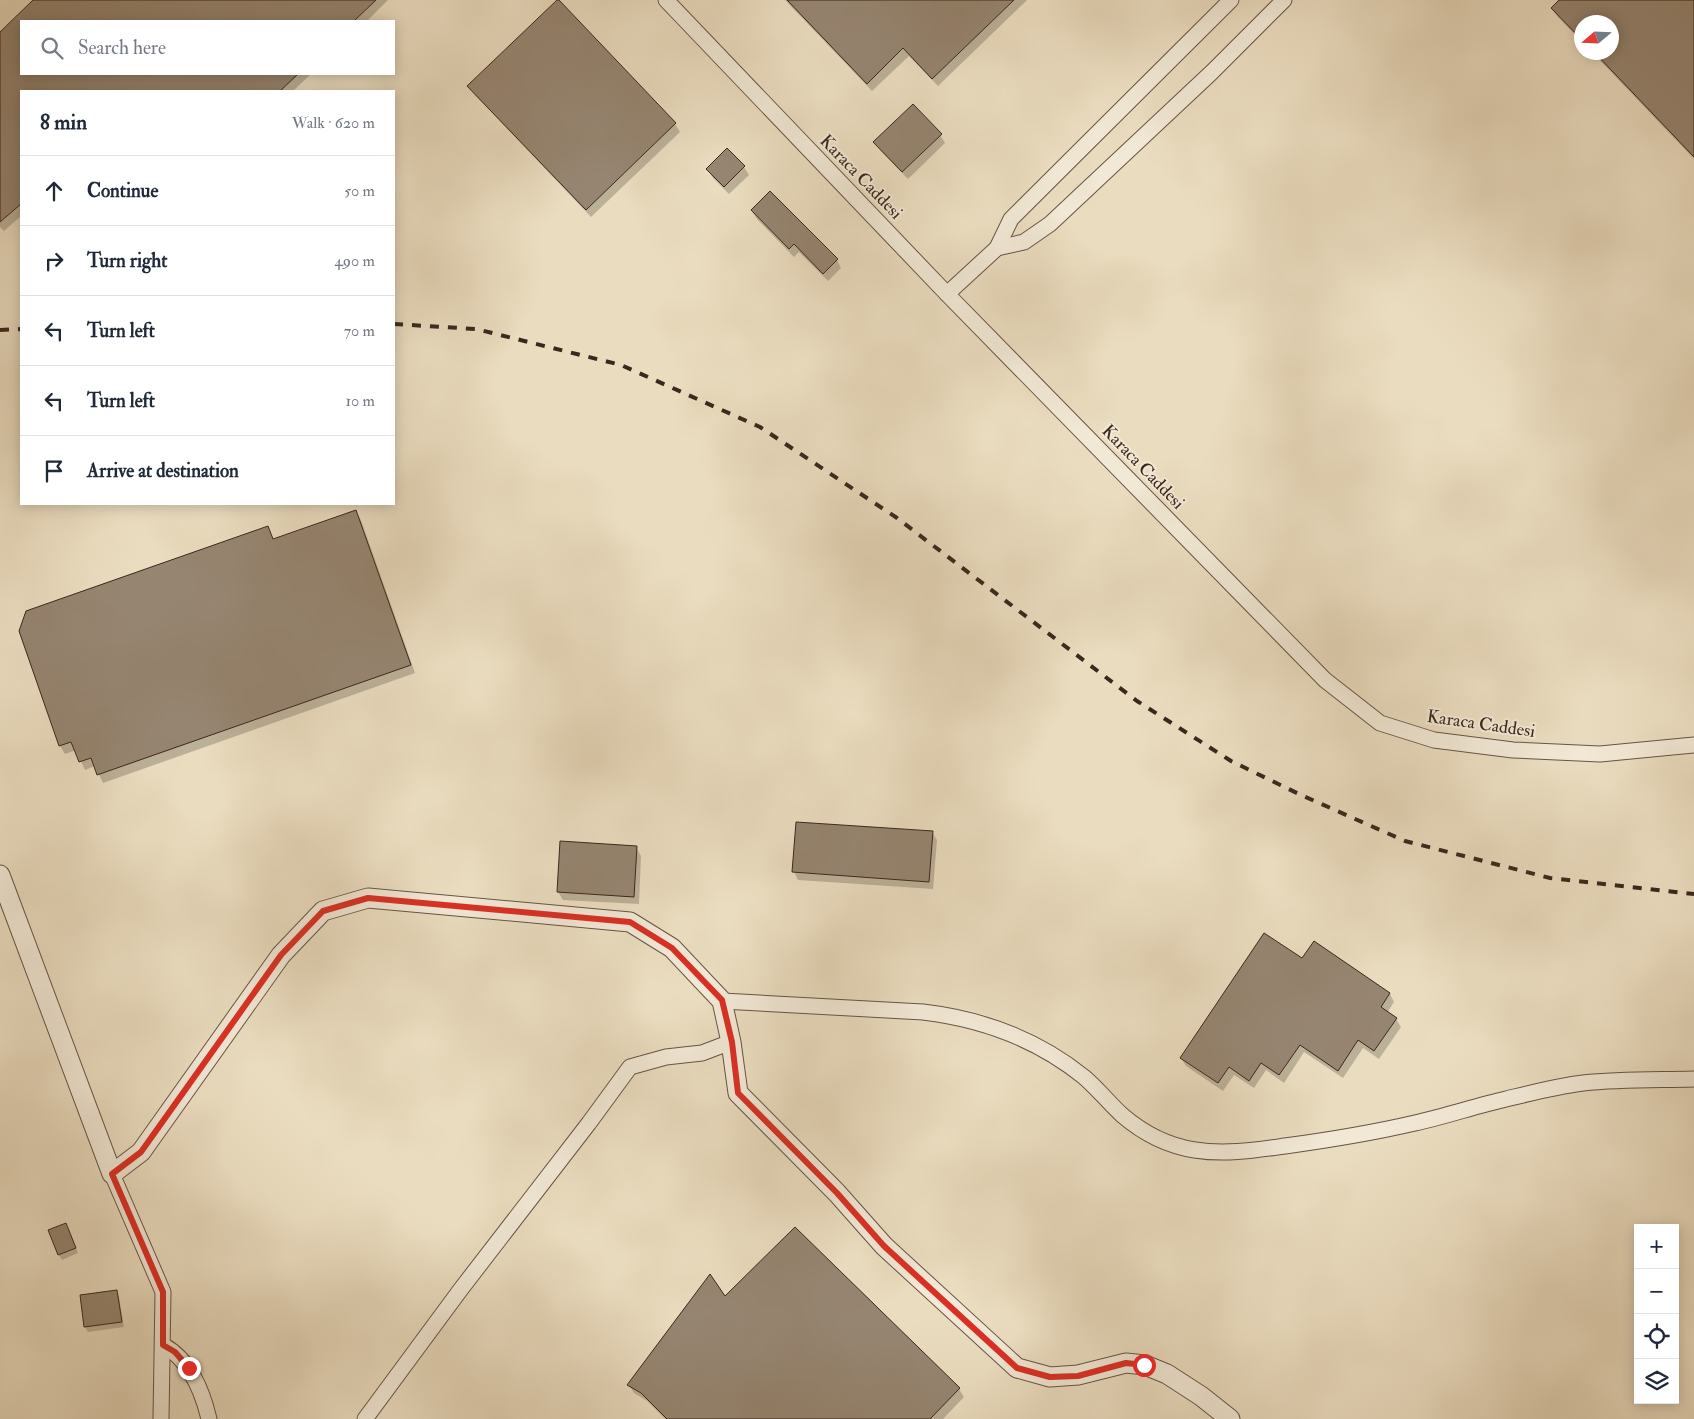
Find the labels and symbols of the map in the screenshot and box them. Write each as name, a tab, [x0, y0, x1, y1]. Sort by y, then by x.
north arrow	[1574, 15, 1619, 60]
street label: Karaca Caddesi	[815, 130, 907, 224]
street label: Karaca Caddesi	[1097, 420, 1189, 514]
street label: Karaca Caddesi	[1425, 705, 1537, 743]
route start	[1133, 1354, 1156, 1377]
route end	[178, 1357, 201, 1380]

